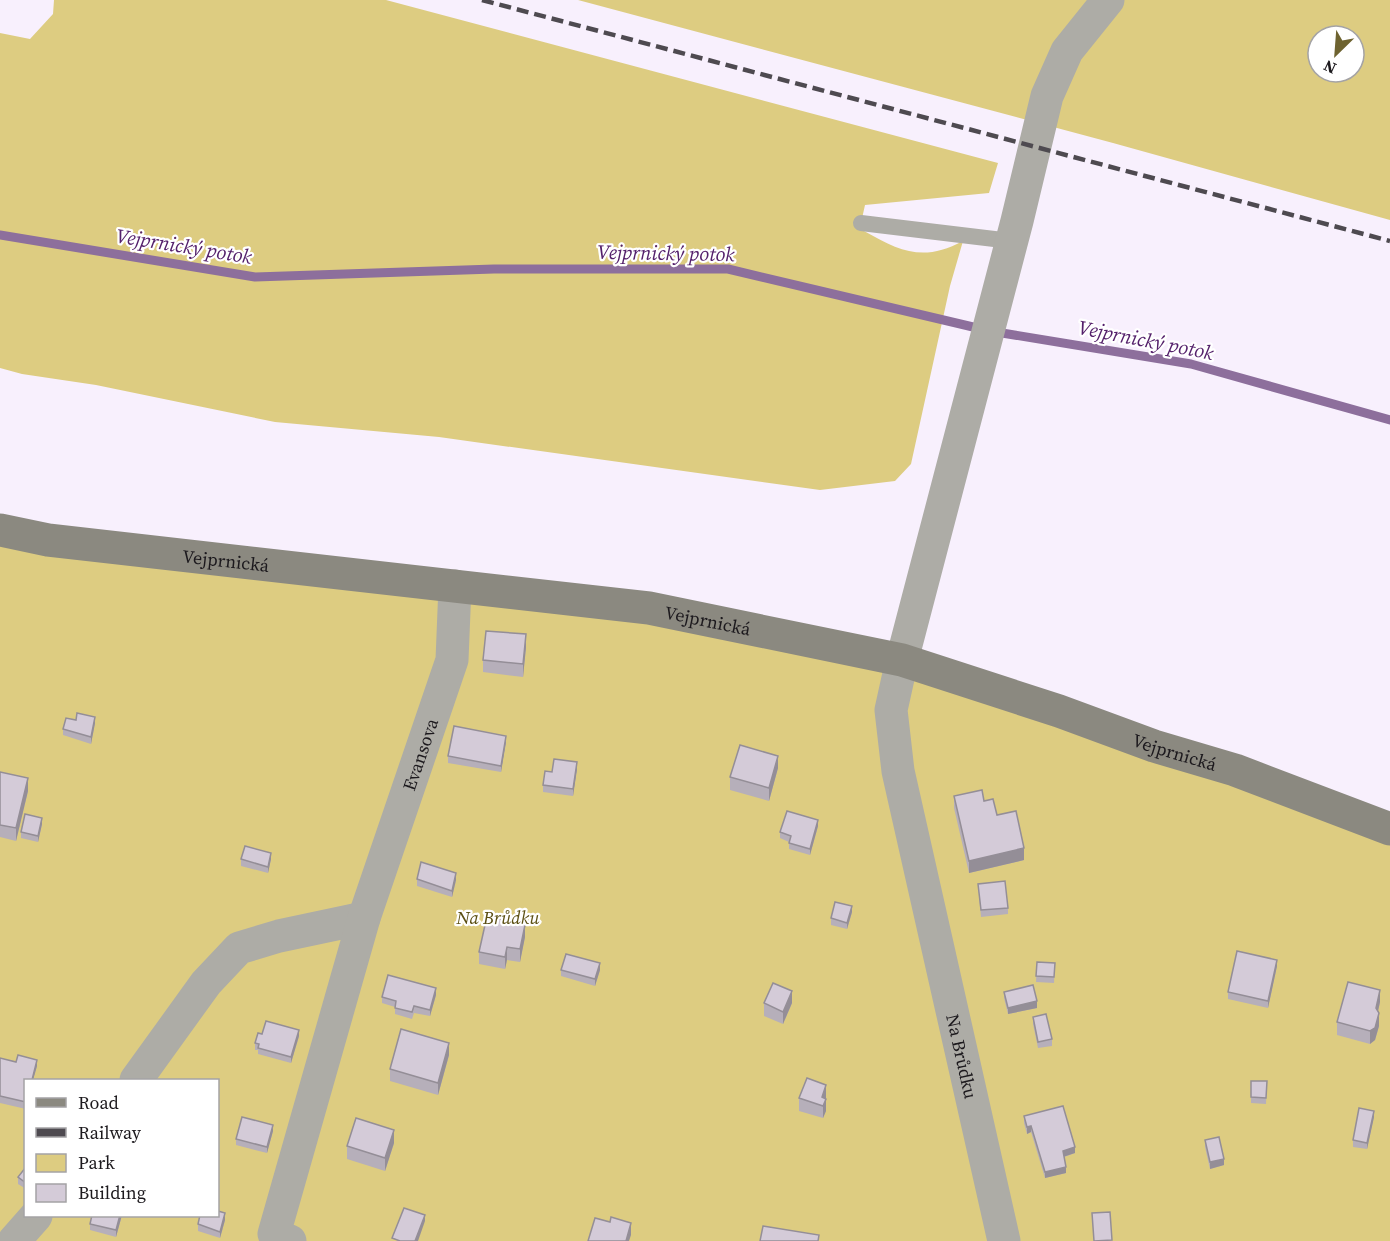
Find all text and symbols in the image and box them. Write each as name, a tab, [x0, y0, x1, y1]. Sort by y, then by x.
north arrow	[1306, 24, 1366, 84]
text: N	[1319, 55, 1340, 80]
water label: Vejprnický potok	[114, 221, 254, 271]
water label: Vejprnický potok	[597, 238, 735, 268]
water label: Vejprnický potok	[1076, 313, 1217, 367]
street label: Vejprnická	[181, 543, 271, 578]
street label: Vejprnická	[663, 599, 754, 641]
street label: Evansova	[396, 714, 444, 794]
street label: Vejprnická	[1129, 727, 1221, 777]
park label: Na Brůdku	[455, 905, 540, 930]
street label: Na Brůdku	[941, 1011, 984, 1101]
legend	[24, 1079, 219, 1217]
text: Road	[78, 1090, 119, 1115]
text: Railway	[78, 1120, 142, 1145]
text: Park	[78, 1150, 115, 1175]
text: Building	[78, 1180, 146, 1205]

